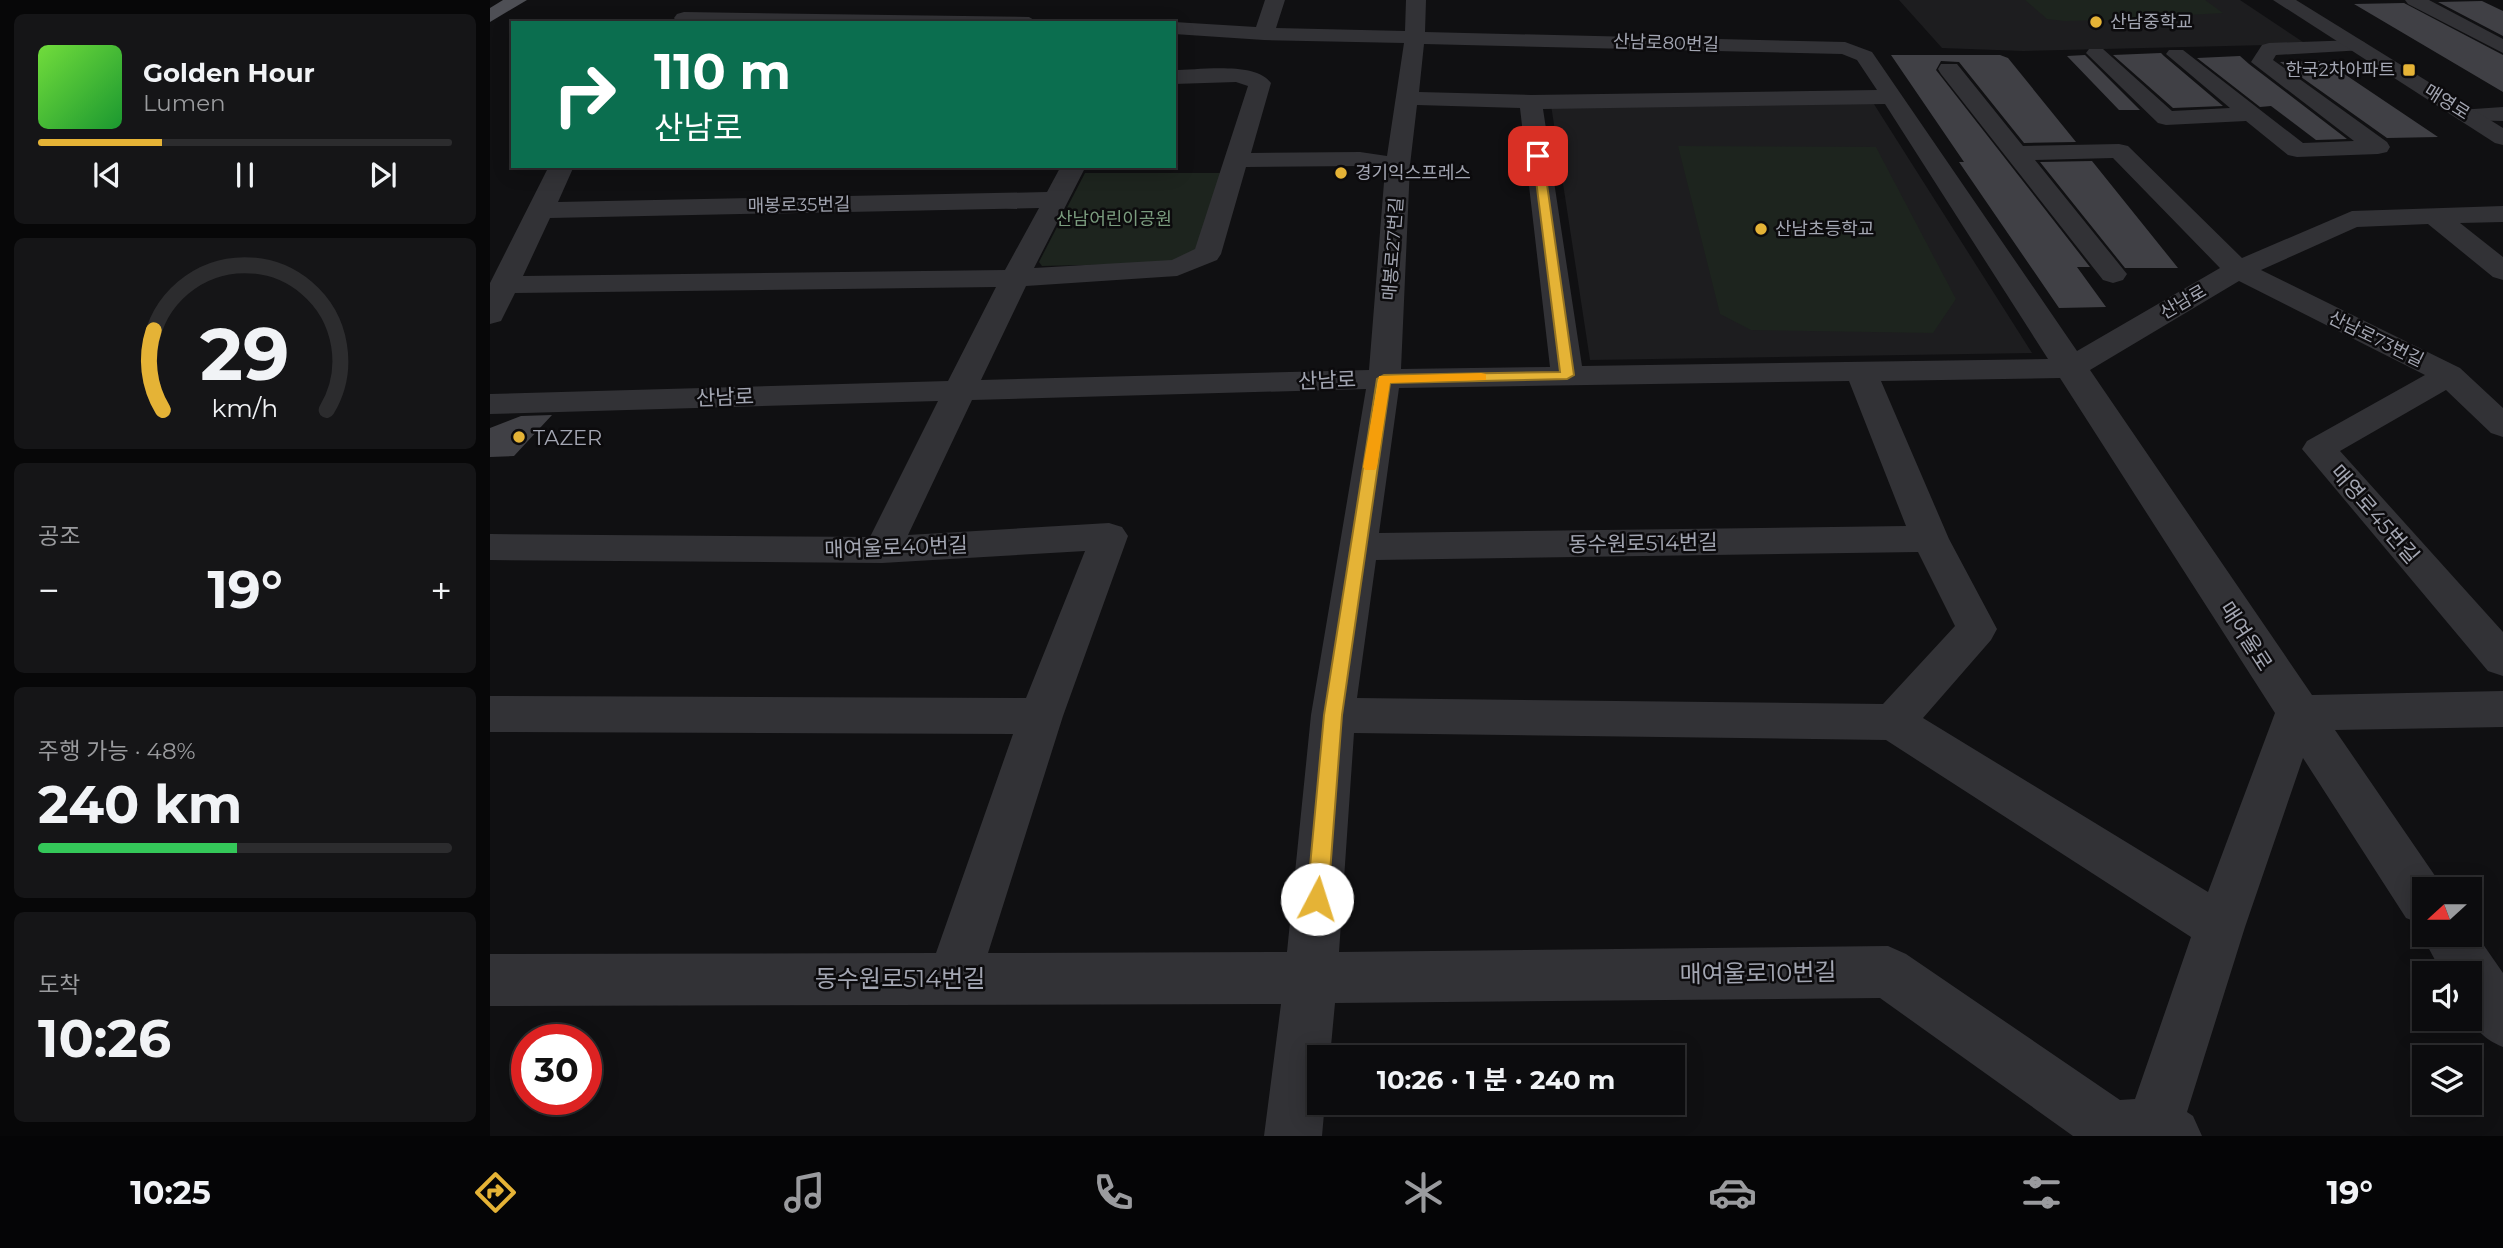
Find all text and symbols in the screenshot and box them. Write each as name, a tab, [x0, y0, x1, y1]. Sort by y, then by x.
place label: 산남중학교	[2110, 11, 2193, 33]
marker: 산남중학교	[2088, 14, 2104, 30]
street label: 산남로80번길	[1613, 30, 1719, 56]
text: 110 m	[654, 42, 791, 101]
icon: right	[539, 49, 630, 140]
text: Golden Hour	[143, 57, 315, 89]
place label: 한국2차아파트	[2285, 59, 2395, 81]
marker: 한국2차아파트	[2401, 62, 2417, 78]
street label: 매영로	[2420, 80, 2474, 124]
text: Lumen	[143, 89, 226, 117]
text: 산남로	[654, 108, 742, 147]
pin	[1508, 126, 1568, 186]
icon: arrive	[1519, 137, 1557, 175]
icon: previous	[88, 156, 126, 194]
icon: pause	[226, 156, 264, 194]
icon: next	[364, 156, 402, 194]
place label: 경기익스프레스	[1355, 162, 1471, 184]
marker: 경기익스프레스	[1333, 165, 1349, 181]
street label: 매봉로35번길	[747, 193, 851, 217]
street label: 매봉로27번길	[1378, 197, 1408, 301]
park label: 산남어린이공원	[1056, 208, 1172, 230]
place label: 산남초등학교	[1775, 218, 1874, 240]
marker: 산남초등학교	[1753, 221, 1769, 237]
street label: 산남로	[2156, 280, 2210, 324]
street label: 산남로73번길	[2325, 306, 2427, 372]
text: 29	[200, 310, 290, 398]
street label: 산남로	[1298, 366, 1356, 394]
street label: 산남로	[696, 383, 754, 411]
text: km/h	[212, 392, 278, 422]
place label: TAZER	[533, 425, 602, 450]
marker: TAZER	[511, 429, 527, 445]
street label: 매영로45번길	[2325, 460, 2425, 568]
text: 공조	[38, 522, 80, 550]
street label: 동수원로514번길	[1568, 529, 1718, 557]
street label: 매여울로40번길	[824, 532, 968, 562]
text: 19°	[207, 558, 283, 621]
text: −	[38, 567, 60, 614]
text: +	[430, 567, 452, 614]
street label: 매여울로	[2214, 597, 2278, 675]
text: 주행 가능 · 48%	[38, 737, 195, 765]
text: 240 km	[38, 773, 242, 836]
position arrow	[1280, 862, 1354, 936]
north arrow	[2412, 877, 2482, 947]
map controls	[2412, 877, 2482, 1115]
street label: 매여울로10번길	[1679, 957, 1837, 989]
button: sound	[2412, 961, 2482, 1031]
street label: 동수원로514번길	[815, 964, 985, 993]
text: 도착	[38, 971, 80, 999]
text: 10:26	[38, 1007, 171, 1070]
speed limit sign: 30	[511, 1024, 602, 1115]
button: layers	[2412, 1045, 2482, 1115]
text: 10:26 · 1 분 · 240 m	[1377, 1064, 1615, 1096]
icon: directions	[471, 1168, 520, 1217]
icon: music	[780, 1168, 829, 1217]
icon: phone	[1089, 1168, 1138, 1217]
icon: climate	[1399, 1168, 1448, 1217]
icon: car	[1708, 1168, 1757, 1217]
icon: filters	[2017, 1168, 2066, 1217]
text: 10:25	[130, 1173, 211, 1212]
text: 19°	[2326, 1173, 2373, 1212]

